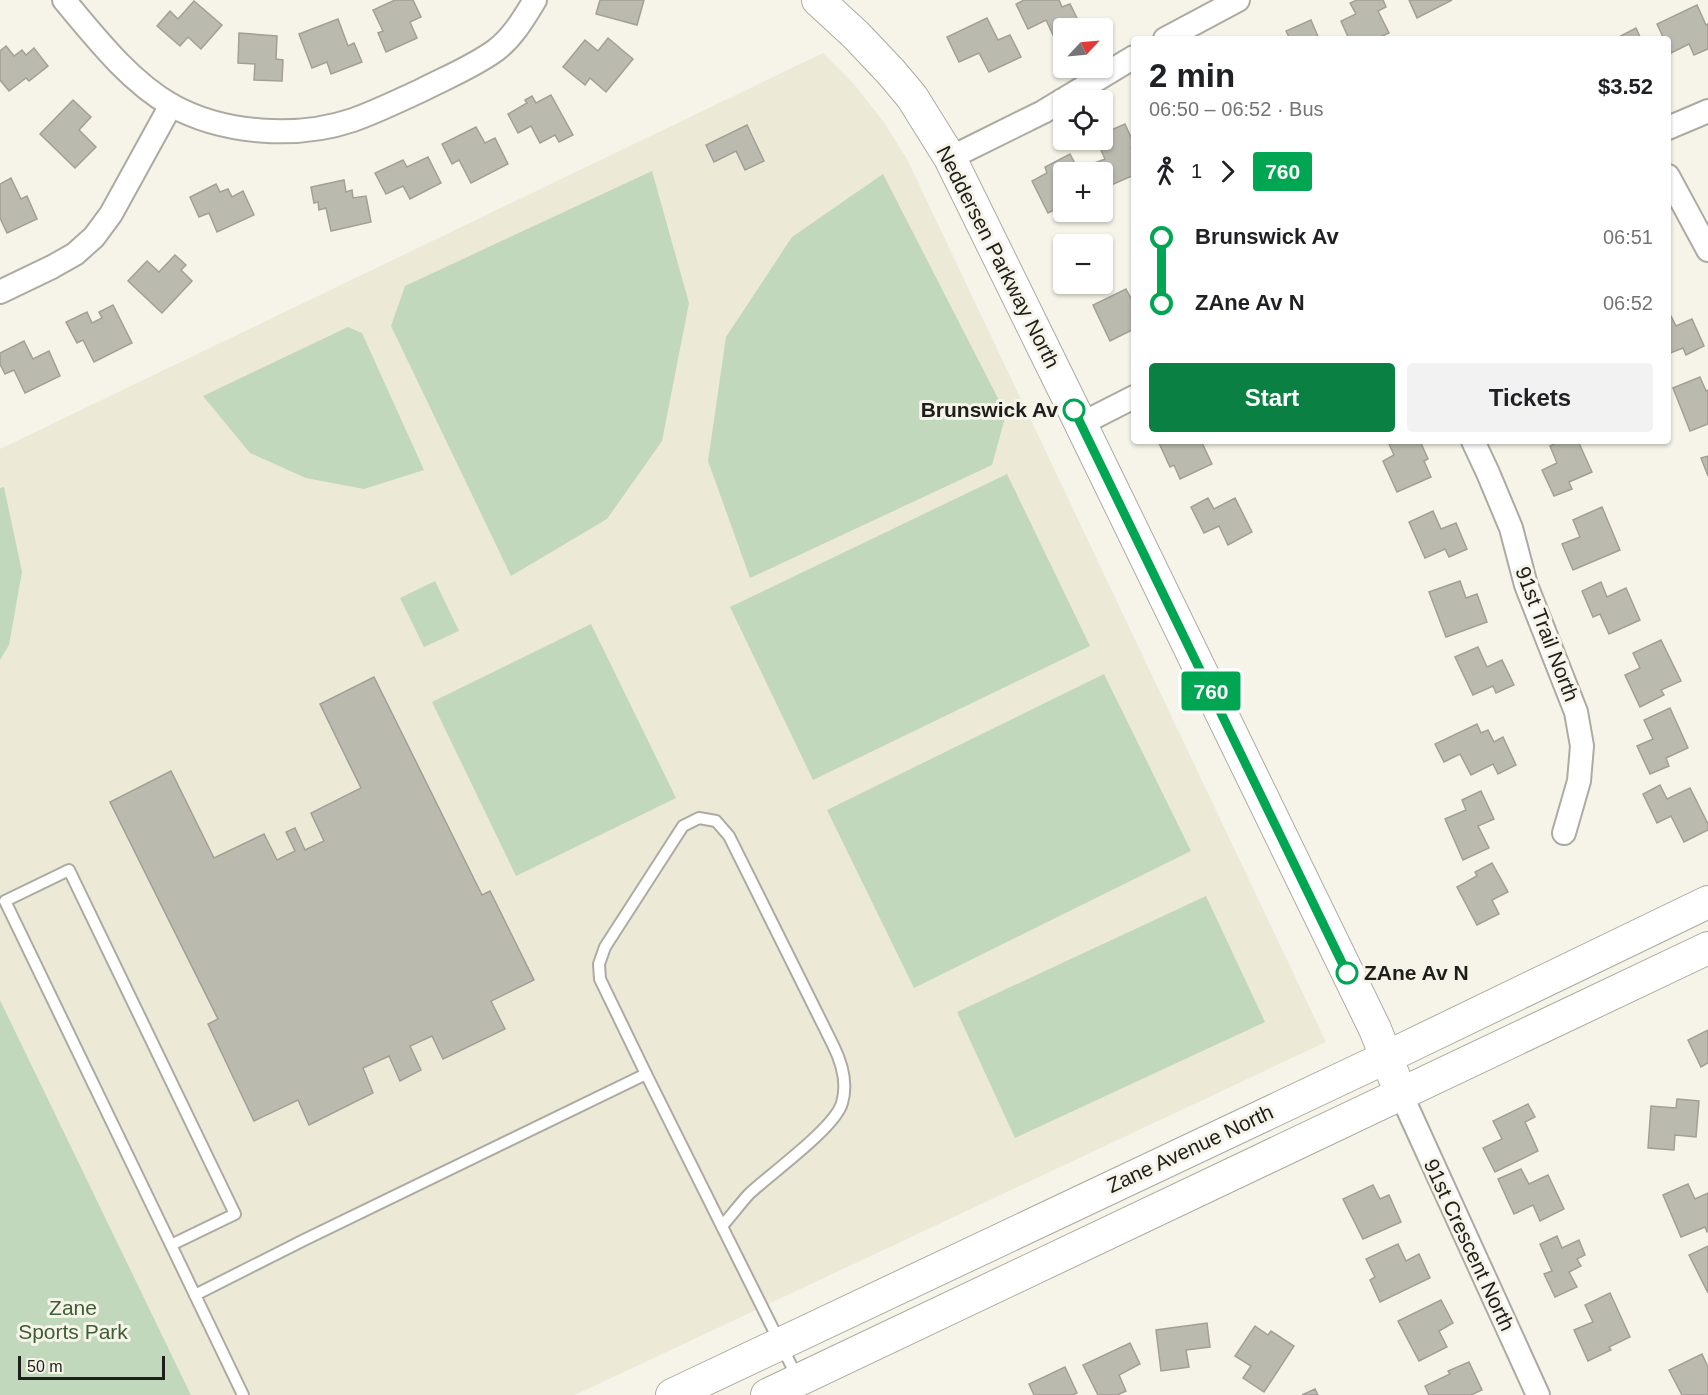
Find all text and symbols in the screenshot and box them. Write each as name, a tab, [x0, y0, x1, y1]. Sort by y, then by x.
north arrow	[1053, 18, 1113, 78]
map controls	[1053, 18, 1113, 294]
text: 2 min	[1149, 57, 1235, 94]
text: $3.52	[1598, 74, 1653, 99]
button: locate	[1053, 90, 1113, 150]
text: 06:50 – 06:52 · Bus	[1149, 98, 1324, 120]
street label: Neddersen Parkway North	[932, 142, 1065, 372]
icon: walk	[1149, 155, 1182, 188]
icon: forward	[1211, 155, 1244, 188]
text: 1	[1191, 160, 1202, 182]
text: 760	[1265, 160, 1300, 183]
button: +	[1053, 162, 1113, 222]
text: Brunswick Av	[1195, 224, 1339, 249]
text: 06:51	[1603, 226, 1653, 248]
button: −	[1053, 234, 1113, 294]
text: ZAne Av N	[1195, 290, 1305, 315]
text: 06:52	[1603, 292, 1653, 314]
button: Start	[1149, 363, 1395, 432]
button: Tickets	[1407, 363, 1653, 432]
place label: Brunswick Av	[921, 398, 1058, 421]
marker: Brunswick Av	[1063, 399, 1085, 421]
street label: 91st Trail North	[1511, 563, 1584, 704]
line badge: 760	[1176, 672, 1246, 710]
text: 760	[1193, 680, 1229, 703]
place label: ZAne Av N	[1364, 961, 1469, 984]
marker: ZAne Av N	[1336, 962, 1358, 984]
street label: Zane Avenue North	[1103, 1100, 1276, 1197]
street label: 91st Crescent North	[1420, 1155, 1519, 1334]
park label: Zane Sports Park	[18, 1296, 128, 1343]
scale bar	[18, 1353, 165, 1380]
text: 50 m	[27, 1358, 63, 1375]

